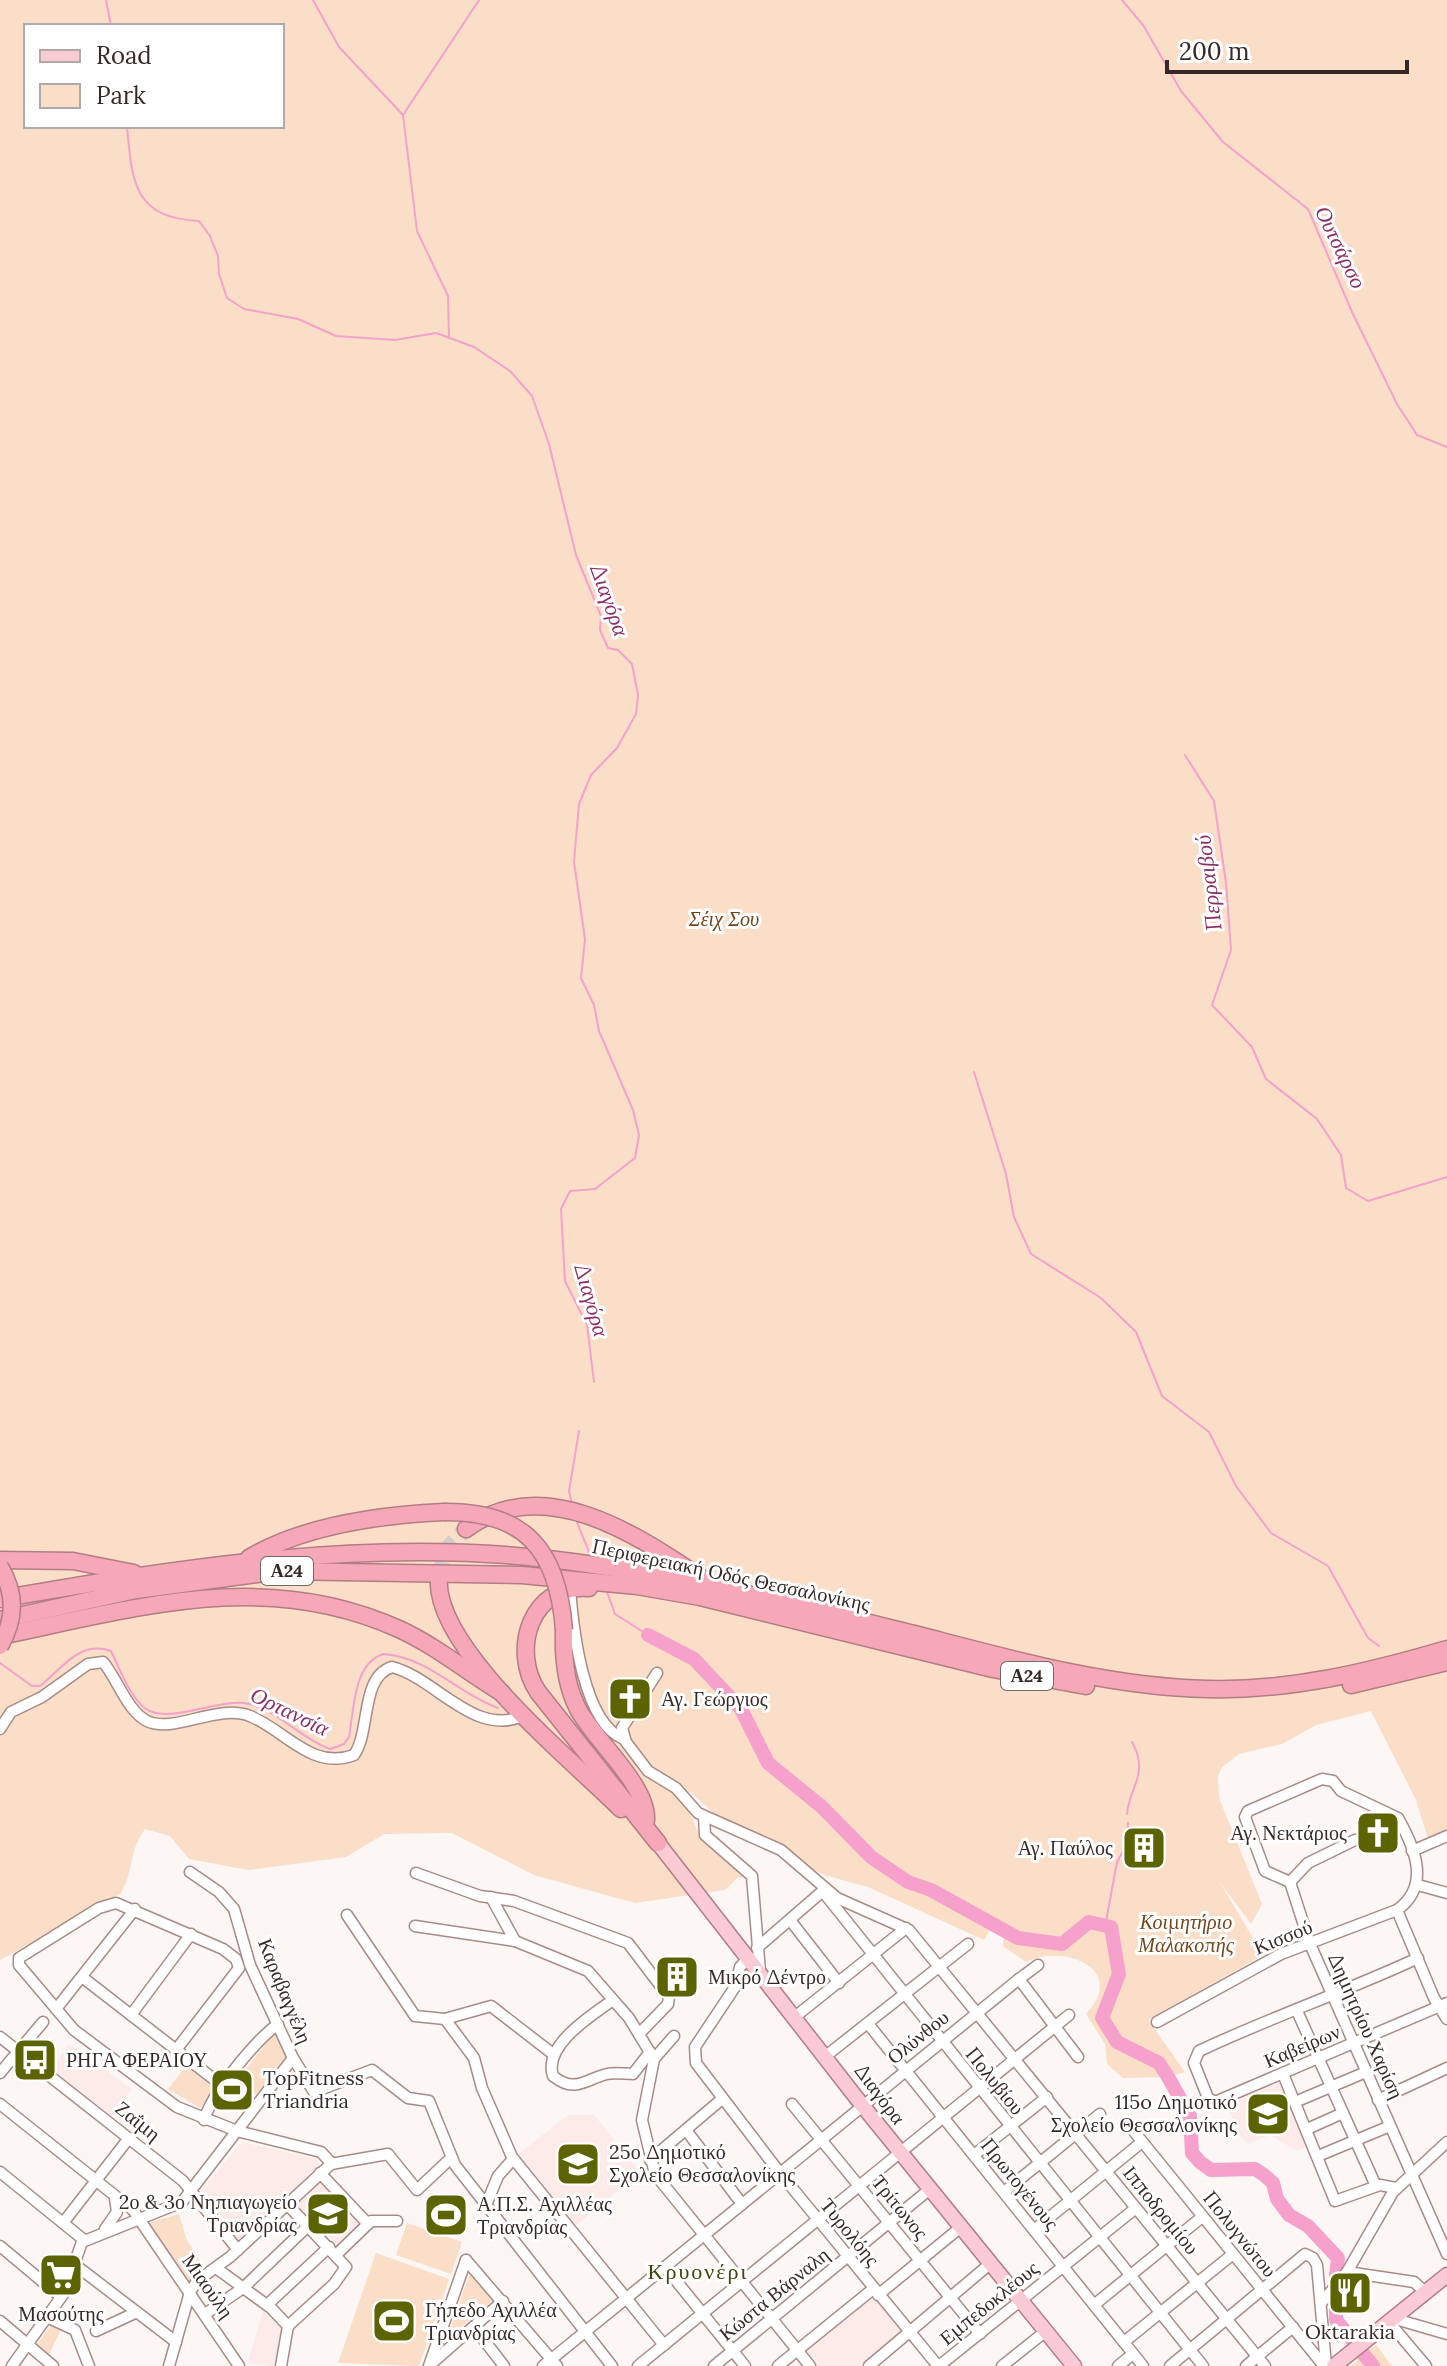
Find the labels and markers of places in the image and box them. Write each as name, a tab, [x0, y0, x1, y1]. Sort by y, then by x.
church icon: Αγ. Γεώργιος	[606, 1675, 654, 1723]
place label: Αγ. Γεώργιος	[661, 1686, 768, 1711]
church icon: Αγ. Νεκτάριος	[1354, 1809, 1402, 1857]
place label: Αγ. Νεκτάριος	[1230, 1820, 1347, 1845]
building icon: Αγ. Παύλος	[1120, 1824, 1168, 1872]
place label: Αγ. Παύλος	[1018, 1835, 1113, 1860]
building icon: Μικρό Δέντρο	[653, 1953, 701, 2001]
place label: Μικρό Δέντρο	[708, 1964, 826, 1989]
bus stop icon: ΡΗΓΑ ΦΕΡΑΙΟΥ	[11, 2036, 59, 2084]
place label: ΡΗΓΑ ΦΕΡΑΙΟΥ	[66, 2047, 207, 2072]
place label: TopFitness Triandria	[263, 2065, 364, 2113]
sports icon: TopFitness Triandria	[208, 2066, 256, 2114]
place label: 115o Δημοτικό Σχολείο Θεσσαλονίκης	[1051, 2089, 1237, 2137]
school or university icon: 115o Δημοτικό Σχολείο Θεσσαλονίκης	[1244, 2090, 1292, 2138]
place label: 25ο Δημοτικό Σχολείο Θεσσαλονίκης	[609, 2139, 795, 2187]
school or university icon: 25ο Δημοτικό Σχολείο Θεσσαλονίκης	[554, 2140, 602, 2188]
place label: 2ο & 3ο Νηπιαγωγείο Τριανδρίας	[119, 2189, 297, 2237]
school or university icon: 2ο & 3ο Νηπιαγωγείο Τριανδρίας	[304, 2190, 352, 2238]
sports icon: Α.Π.Σ. Αχιλλέας Τριανδρίας	[422, 2191, 470, 2239]
place label: Α.Π.Σ. Αχιλλέας Τριανδρίας	[477, 2191, 612, 2239]
supermarket icon: Μασούτης	[37, 2251, 85, 2299]
restaurant icon: Oktarakia	[1326, 2269, 1374, 2317]
sports icon: Γήπεδο Αχιλλέα Τριανδρίας	[370, 2297, 418, 2345]
place label: Γήπεδο Αχιλλέα Τριανδρίας	[425, 2297, 557, 2345]
place label: Μασούτης	[18, 2301, 104, 2326]
place label: Oktarakia	[1305, 2319, 1395, 2344]

